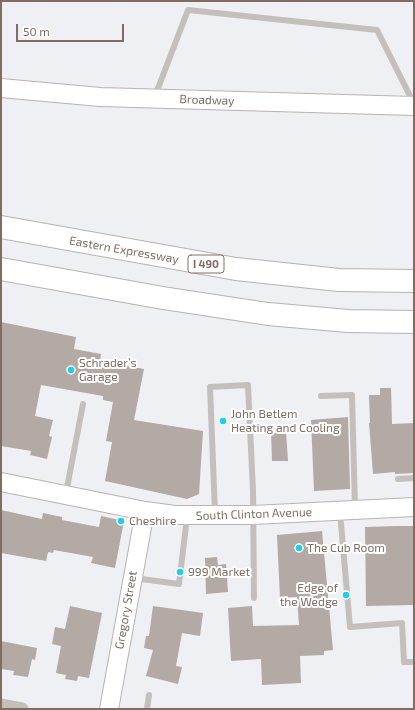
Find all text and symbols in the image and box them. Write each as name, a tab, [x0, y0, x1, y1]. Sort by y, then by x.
scale bar	[18, 16, 126, 42]
text: 50 m	[23, 24, 50, 38]
street label: Broadway	[179, 92, 235, 108]
street label: Eastern Expressway	[68, 233, 180, 267]
road number: I 490	[188, 255, 224, 273]
place label: Schrader’s Garage	[79, 356, 137, 384]
marker: Schrader’s Garage	[66, 365, 76, 375]
place label: John Betlem Heating and Cooling	[231, 407, 340, 435]
marker: John Betlem Heating and Cooling	[218, 416, 228, 426]
street label: South Clinton Avenue	[196, 505, 312, 523]
place label: Cheshire	[129, 514, 176, 528]
marker: Cheshire	[116, 516, 126, 526]
place label: The Cub Room	[307, 541, 385, 555]
marker: The Cub Room	[294, 543, 304, 553]
place label: 999 Market	[188, 565, 250, 579]
marker: 999 Market	[175, 567, 185, 577]
street label: Gregory Street	[112, 570, 140, 650]
place label: Edge of the Wedge	[280, 581, 338, 609]
marker: Edge of the Wedge	[341, 590, 351, 600]

